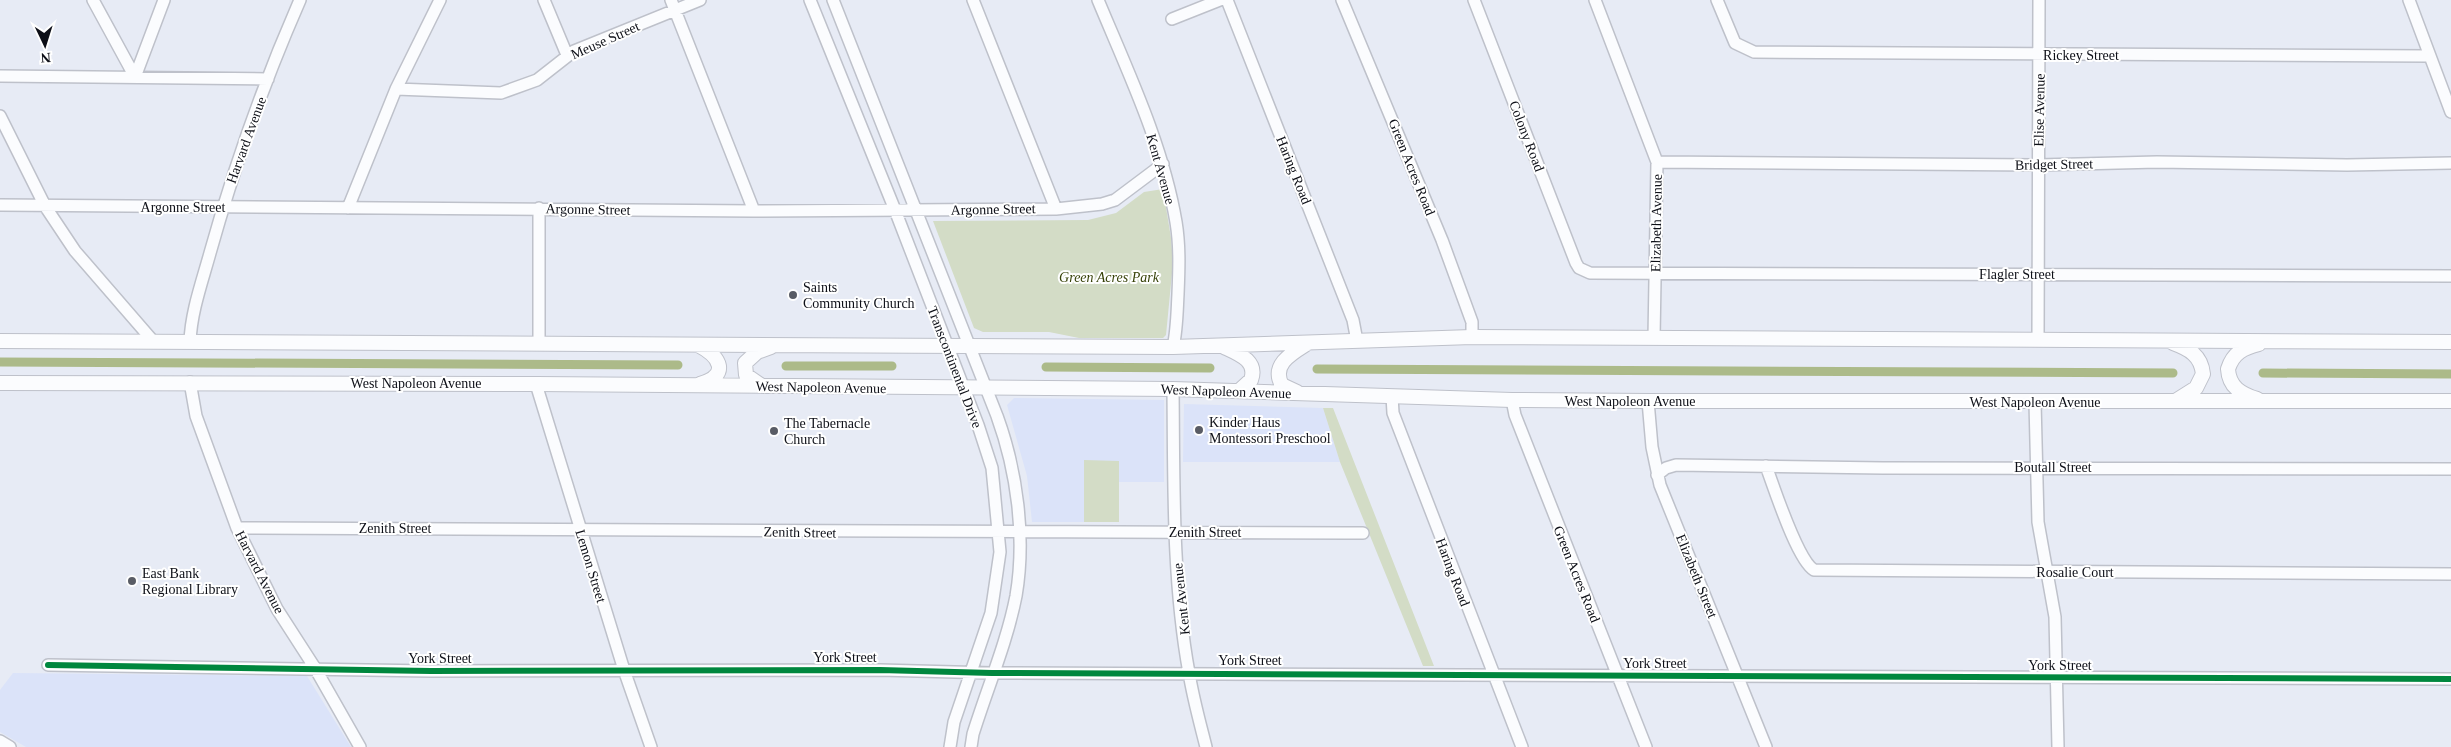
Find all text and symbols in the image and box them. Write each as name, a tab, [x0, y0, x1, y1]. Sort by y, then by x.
street label: Meuse Street	[569, 19, 642, 62]
north arrow	[20, 20, 70, 70]
street label: Rickey Street	[2043, 48, 2119, 63]
text: N	[40, 50, 51, 65]
street label: Elise Avenue	[2031, 73, 2048, 147]
street label: Harvard Avenue	[224, 95, 269, 186]
street label: Colony Road	[1506, 99, 1547, 174]
street label: Green Acres Road	[1385, 117, 1438, 218]
street label: Kent Avenue	[1143, 132, 1178, 206]
street label: Haring Road	[1273, 134, 1314, 206]
street label: Bridget Street	[2015, 156, 2093, 173]
street label: Elizabeth Avenue	[1648, 174, 1665, 272]
street label: Argonne Street	[141, 200, 226, 215]
street label: Argonne Street	[545, 201, 631, 218]
street label: Argonne Street	[950, 201, 1036, 218]
street label: Flagler Street	[1979, 267, 2055, 282]
park label: Green Acres Park	[1059, 270, 1160, 285]
place label: Saints Community Church	[803, 280, 915, 311]
marker: Saints Community Church	[787, 289, 799, 301]
street label: Transcontinental Drive	[924, 304, 985, 430]
street label: West Napoleon Avenue	[351, 376, 481, 391]
street label: West Napoleon Avenue	[755, 379, 887, 396]
street label: West Napoleon Avenue	[1160, 382, 1292, 401]
street label: West Napoleon Avenue	[1565, 394, 1695, 409]
street label: West Napoleon Avenue	[1970, 395, 2100, 410]
place label: Kinder Haus Montessori Preschool	[1209, 415, 1331, 446]
place label: The Tabernacle Church	[784, 416, 870, 447]
marker: Kinder Haus Montessori Preschool	[1193, 424, 1205, 436]
marker: The Tabernacle Church	[768, 425, 780, 437]
street label: Boutall Street	[2014, 460, 2092, 475]
street label: Zenith Street	[359, 521, 431, 536]
street label: Zenith Street	[764, 524, 837, 541]
street label: Green Acres Road	[1550, 524, 1603, 625]
street label: Zenith Street	[1169, 525, 1241, 540]
street label: Harvard Avenue	[232, 528, 287, 616]
street label: Lemon Street	[572, 528, 609, 605]
street label: Elizabeth Street	[1673, 532, 1720, 620]
street label: Haring Road	[1433, 536, 1472, 608]
street label: Kent Avenue	[1170, 562, 1193, 636]
street label: Rosalie Court	[2036, 565, 2114, 580]
place label: East Bank Regional Library	[142, 566, 238, 597]
marker: East Bank Regional Library	[126, 575, 138, 587]
street label: York Street	[813, 650, 877, 665]
street label: York Street	[408, 651, 472, 666]
street label: York Street	[1218, 653, 1282, 668]
street label: York Street	[1623, 656, 1687, 671]
street label: York Street	[2028, 658, 2092, 673]

